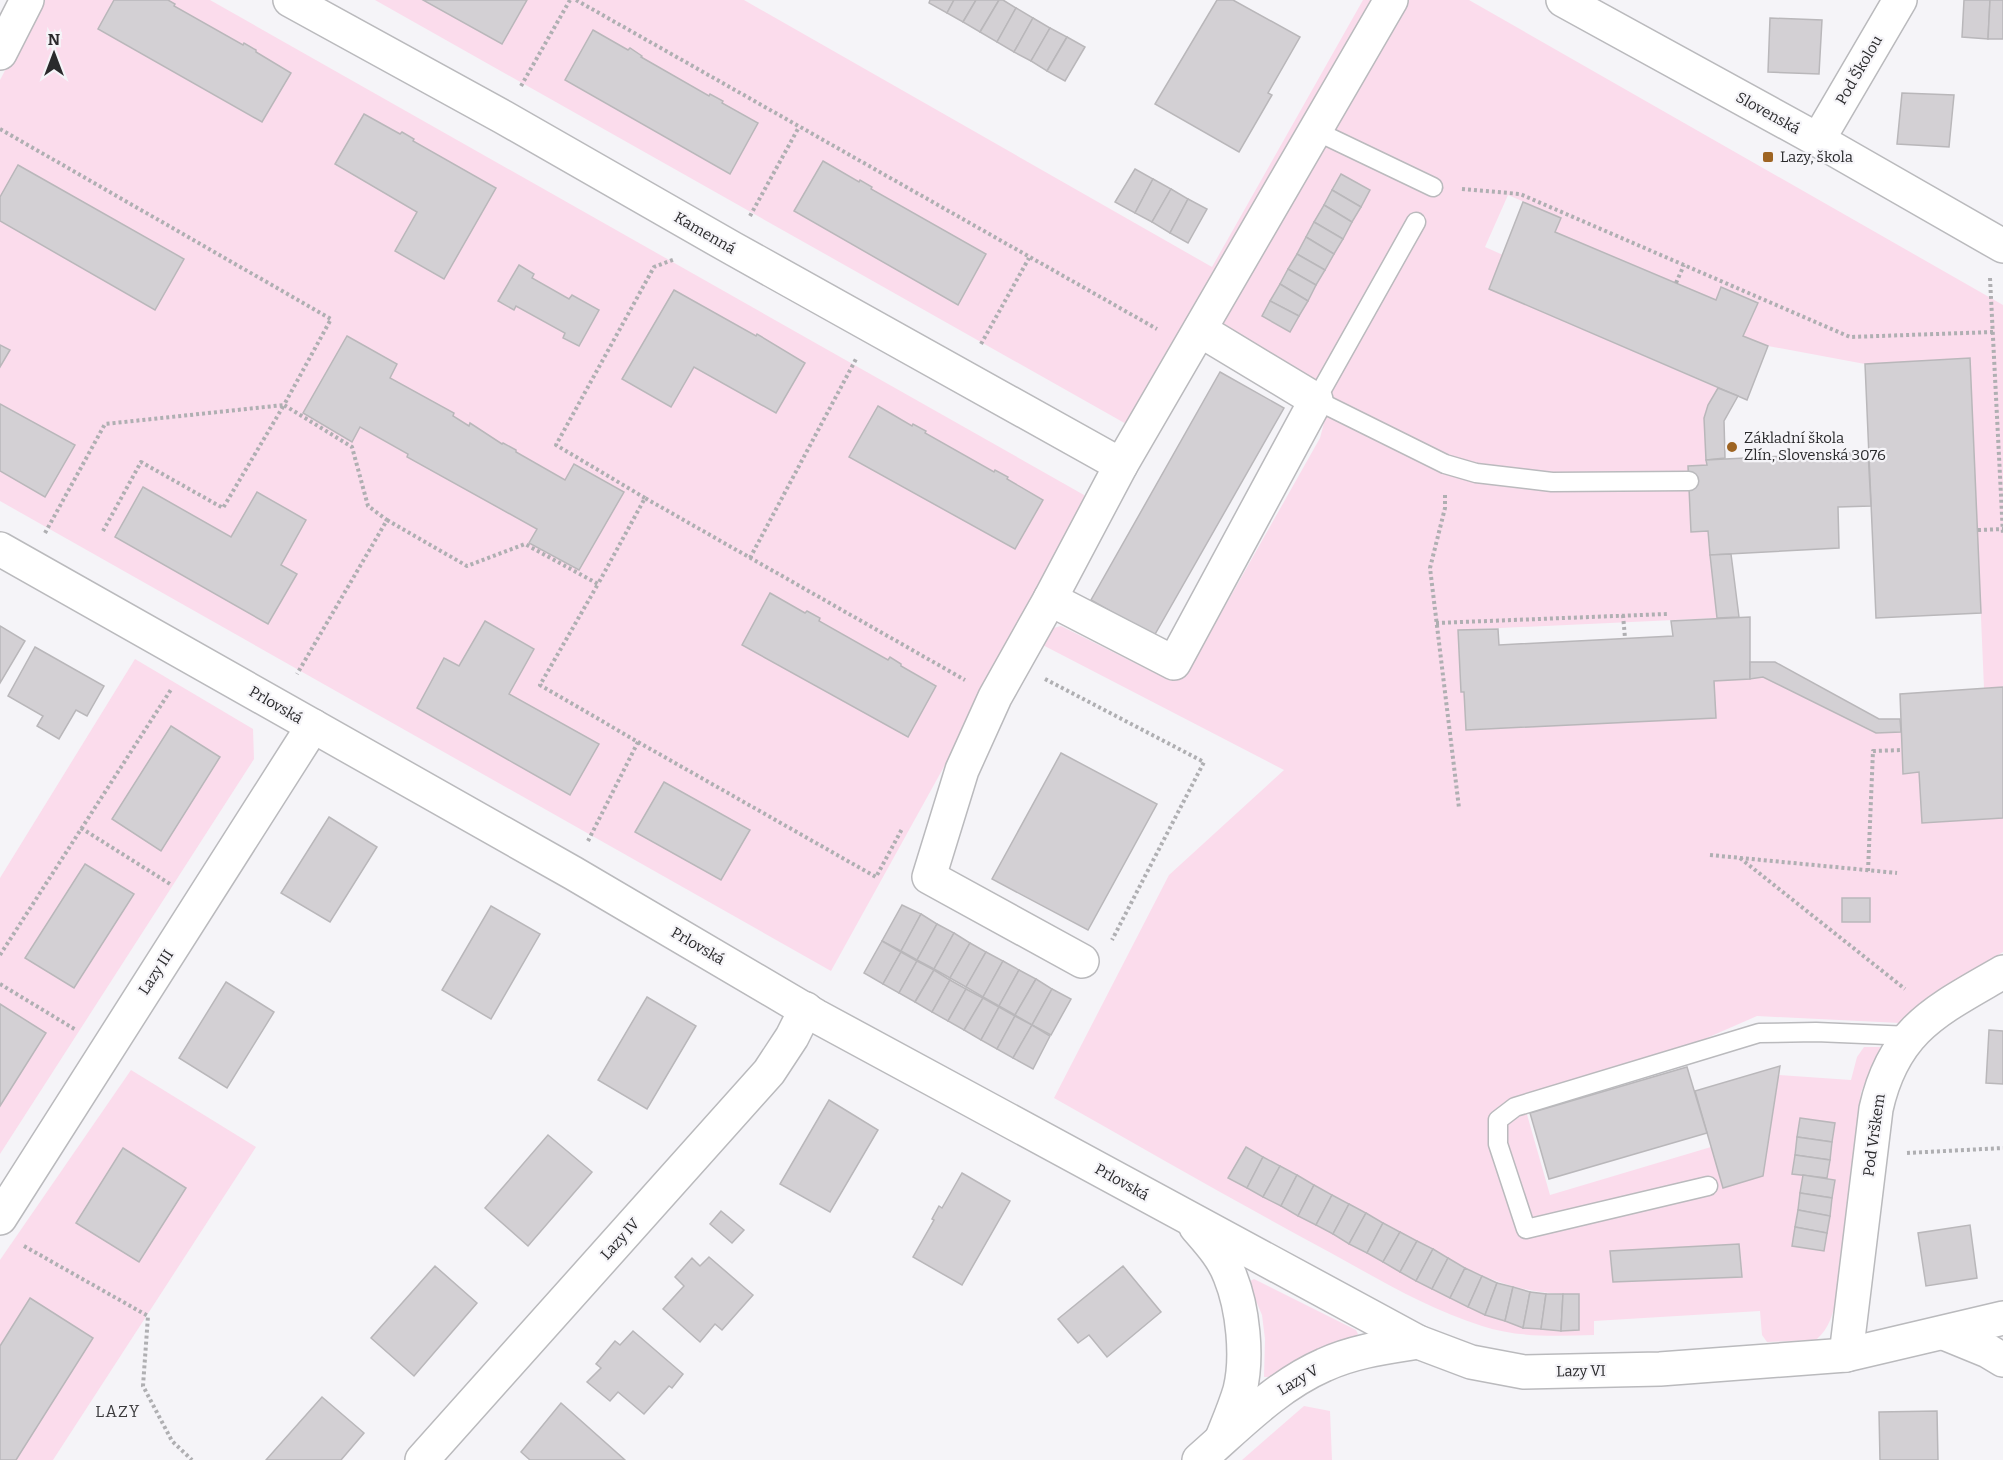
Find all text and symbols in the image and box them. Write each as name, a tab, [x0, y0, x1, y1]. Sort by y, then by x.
north arrow	[24, 24, 84, 84]
text: N	[48, 30, 60, 49]
street label: Pod Školou	[1832, 32, 1886, 108]
street label: Slovenská	[1733, 88, 1803, 138]
place label: Lazy, škola	[1780, 148, 1853, 166]
marker: Lazy, škola	[1761, 150, 1775, 164]
street label: Kamenná	[671, 208, 739, 258]
place label: Základní škola Zlín, Slovenská 3076	[1744, 429, 1886, 464]
marker: Základní škola Zlín, Slovenská 3076	[1725, 440, 1739, 454]
street label: Prlovská	[246, 682, 306, 728]
street label: Prlovská	[668, 923, 728, 969]
street label: Lazy III	[135, 946, 177, 998]
street label: Pod Vrškem	[1859, 1092, 1889, 1177]
street label: Prlovská	[1092, 1160, 1152, 1204]
street label: Lazy IV	[597, 1214, 644, 1263]
street label: Lazy V	[1274, 1360, 1322, 1399]
street label: Lazy VI	[1556, 1362, 1606, 1380]
district label: LAZY	[95, 1402, 141, 1421]

